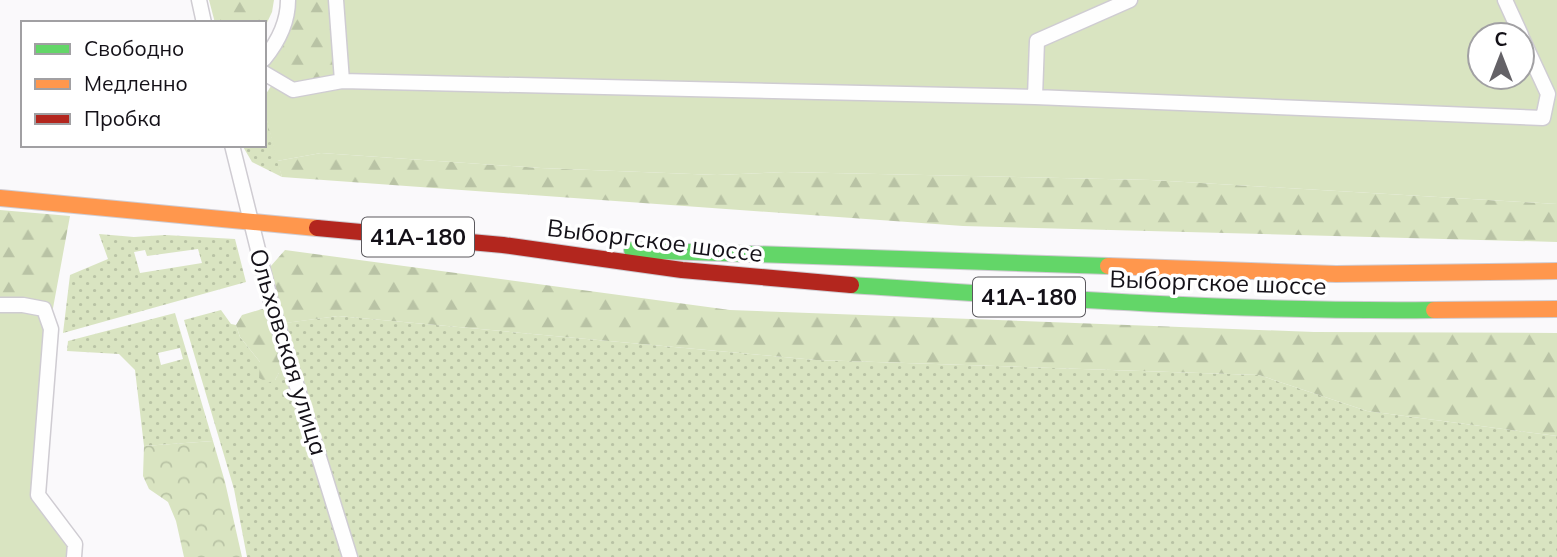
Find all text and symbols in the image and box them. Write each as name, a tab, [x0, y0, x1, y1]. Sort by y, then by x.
legend	[21, 21, 266, 147]
north arrow	[1466, 21, 1536, 91]
text: С	[1494, 27, 1508, 51]
text: Свободно	[84, 35, 184, 61]
text: Медленно	[84, 70, 188, 96]
text: Пробка	[84, 105, 161, 131]
street label: Выборгское шоссе	[546, 212, 765, 268]
road number: 41А-180	[362, 218, 474, 256]
street label: Ольховская улица	[243, 245, 335, 459]
street label: Выборгское шоссе	[1109, 263, 1327, 301]
road number: 41А-180	[973, 278, 1085, 316]

